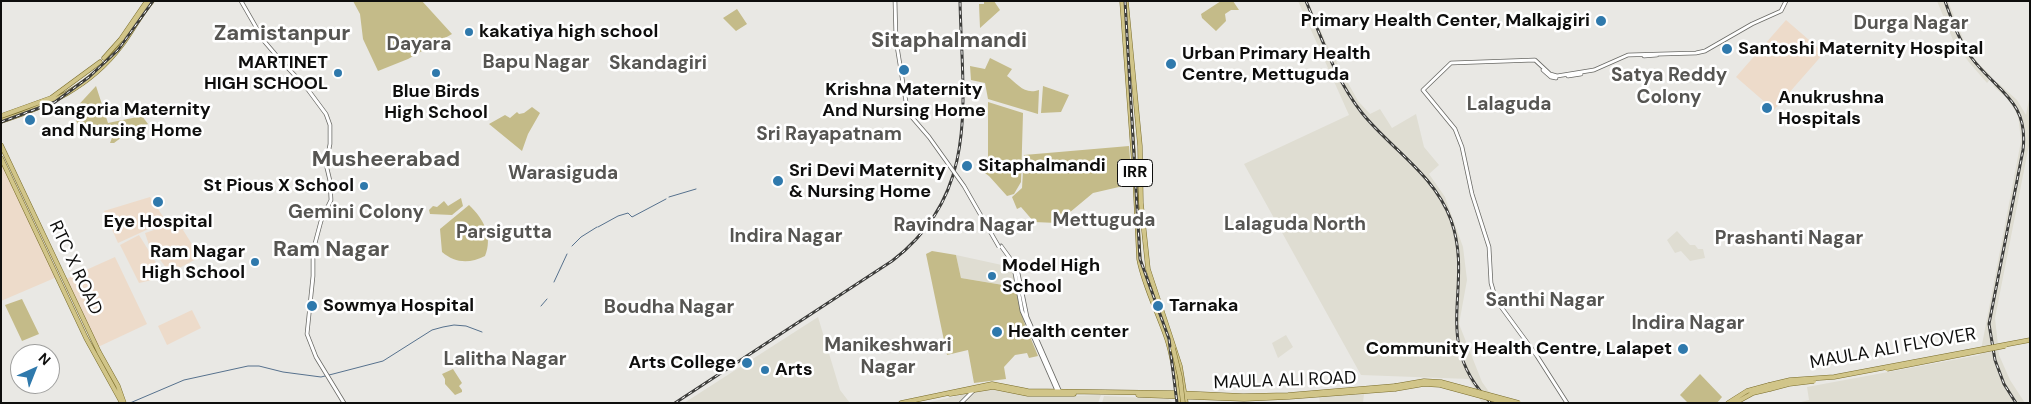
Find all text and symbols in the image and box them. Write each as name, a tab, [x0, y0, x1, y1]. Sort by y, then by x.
place label: Primary Health Center, Malkajgiri	[1301, 10, 1590, 32]
district label: Durga Nagar	[1854, 13, 1968, 35]
marker: Primary Health Center, Malkajgiri	[1594, 14, 1608, 28]
district label: Zamistanpur	[214, 21, 350, 47]
place label: kakatiya high school	[479, 21, 658, 43]
marker: kakatiya high school	[463, 26, 475, 38]
district label: Sitaphalmandi	[871, 28, 1027, 54]
district label: Dayara	[387, 34, 451, 56]
place label: Santoshi Maternity Hospital	[1738, 38, 1983, 60]
marker: Santoshi Maternity Hospital	[1720, 42, 1734, 56]
place label: Urban Primary Health Centre, Mettuguda	[1182, 43, 1371, 86]
place label: MARTINET HIGH SCHOOL	[204, 52, 328, 94]
district label: Bapu Nagar	[482, 52, 590, 74]
district label: Skandagiri	[609, 53, 707, 75]
marker: Urban Primary Health Centre, Mettuguda	[1164, 57, 1178, 71]
marker: Krishna Maternity And Nursing Home	[897, 63, 911, 77]
district label: Satya Reddy Colony	[1611, 65, 1727, 109]
marker: MARTINET HIGH SCHOOL	[332, 67, 344, 79]
marker: Blue Birds High School	[430, 67, 442, 79]
place label: Krishna Maternity And Nursing Home	[822, 79, 986, 122]
place label: Blue Birds High School	[384, 81, 488, 124]
place label: Anukrushna Hospitals	[1778, 87, 1884, 130]
district label: Lalaguda	[1467, 94, 1551, 116]
place label: Dangoria Maternity and Nursing Home	[41, 99, 211, 142]
marker: Anukrushna Hospitals	[1760, 101, 1774, 115]
marker: Dangoria Maternity and Nursing Home	[23, 113, 37, 127]
district label: Sri Rayapatnam	[756, 124, 902, 146]
district label: Musheerabad	[312, 147, 460, 173]
place label: Sitaphalmandi	[978, 155, 1106, 177]
marker: Sitaphalmandi	[960, 159, 974, 173]
place label: Sri Devi Maternity & Nursing Home	[789, 160, 946, 202]
road number: IRR	[1118, 160, 1152, 187]
district label: Warasiguda	[508, 163, 618, 185]
marker: Sri Devi Maternity & Nursing Home	[771, 174, 785, 188]
place label: St Pious X School	[203, 175, 354, 197]
marker: St Pious X School	[358, 180, 370, 192]
marker: Eye Hospital	[151, 195, 165, 209]
district label: Gemini Colony	[288, 202, 424, 224]
district label: Mettuguda	[1053, 210, 1155, 232]
place label: Eye Hospital	[104, 211, 212, 233]
district label: Lalaguda North	[1224, 214, 1366, 236]
district label: Ravindra Nagar	[893, 215, 1035, 237]
street label: RTC X ROAD	[44, 217, 106, 319]
district label: Parsigutta	[456, 222, 552, 244]
district label: Indira Nagar	[729, 226, 843, 248]
district label: Prashanti Nagar	[1715, 228, 1863, 250]
district label: Ram Nagar	[273, 237, 389, 263]
place label: Ram Nagar High School	[141, 241, 245, 284]
place label: Model High School	[1002, 255, 1100, 298]
marker: Ram Nagar High School	[249, 256, 261, 268]
marker: Model High School	[986, 270, 998, 282]
district label: Santhi Nagar	[1485, 290, 1605, 312]
place label: Sowmya Hospital	[323, 295, 474, 317]
place label: Tarnaka	[1169, 295, 1238, 317]
district label: Boudha Nagar	[604, 297, 734, 319]
marker: Sowmya Hospital	[305, 299, 319, 313]
marker: Tarnaka	[1151, 299, 1165, 313]
district label: Indira Nagar	[1631, 313, 1745, 335]
place label: Health center	[1008, 321, 1129, 343]
street label: MAULA ALI FLYOVER	[1808, 324, 1978, 374]
marker: Health center	[990, 325, 1004, 339]
district label: Manikeshwari Nagar	[824, 335, 952, 379]
place label: Community Health Centre, Lalapet	[1366, 338, 1672, 360]
marker: Community Health Centre, Lalapet	[1676, 342, 1690, 356]
north arrow	[10, 344, 60, 394]
text: N	[35, 349, 55, 369]
district label: Lalitha Nagar	[444, 349, 566, 371]
place label: Arts College	[629, 352, 736, 374]
marker: Arts College	[740, 356, 754, 370]
place label: Arts	[775, 359, 812, 381]
marker: Arts	[759, 364, 771, 376]
street label: MAULA ALI ROAD	[1213, 368, 1357, 394]

